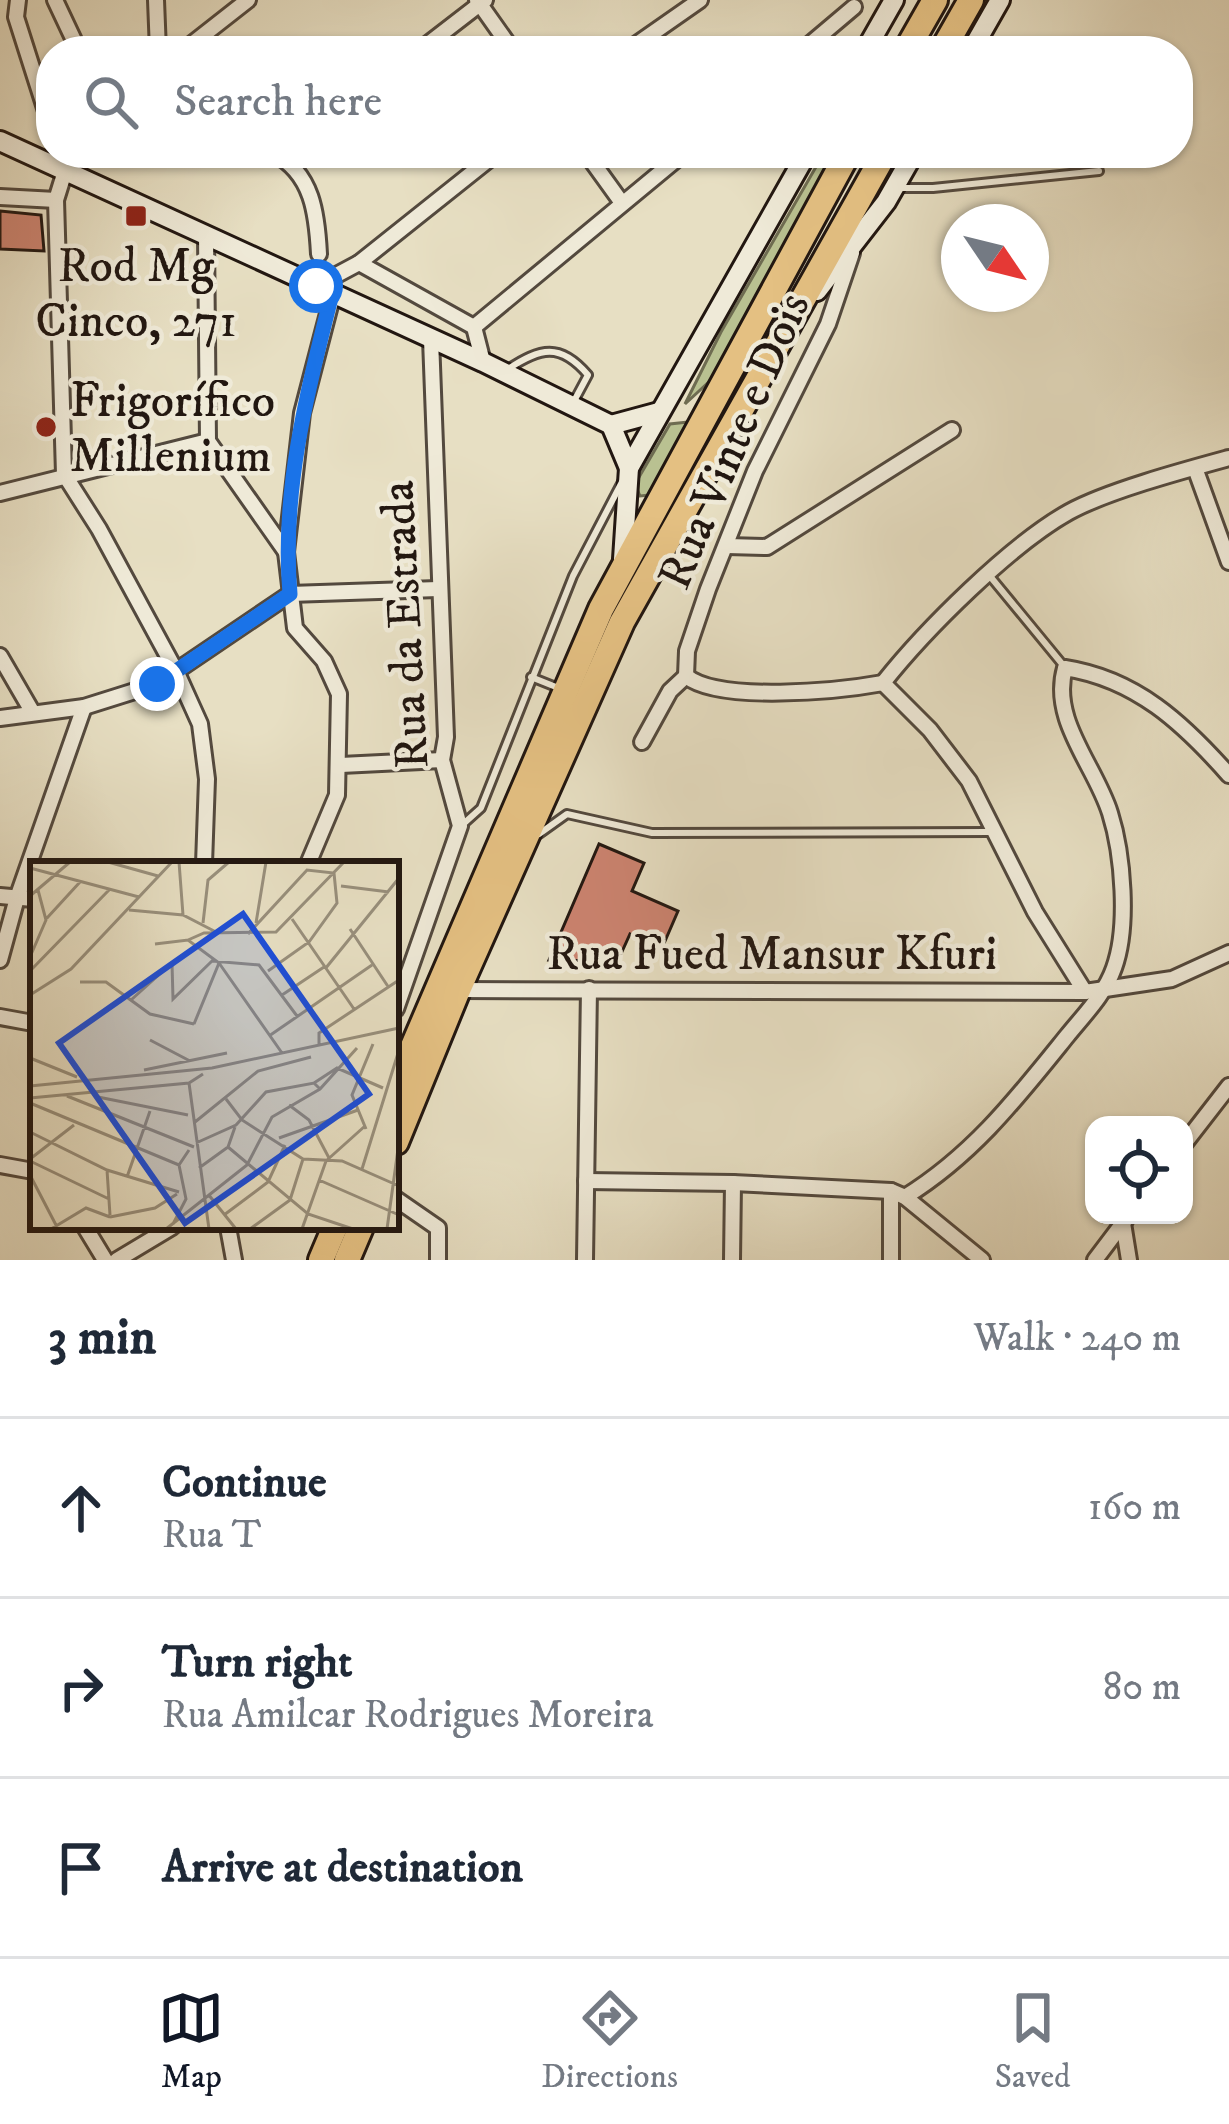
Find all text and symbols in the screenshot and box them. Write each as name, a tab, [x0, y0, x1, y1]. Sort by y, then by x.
search box	[36, 36, 1193, 168]
icon: search	[78, 69, 144, 135]
text: Search here	[174, 74, 382, 130]
marker: Rod Mg Cinco, 271	[123, 203, 149, 229]
north arrow	[941, 204, 1049, 312]
place label: Rod Mg Cinco, 271	[35, 237, 237, 352]
route start	[289, 259, 343, 313]
street label: Rua Vinte e Dois	[645, 284, 824, 598]
place label: Frigorífico Millenium	[70, 372, 275, 487]
marker: Frigorífico Millenium	[33, 414, 59, 440]
street label: Rua da Estrada	[368, 479, 444, 770]
route end	[130, 657, 184, 711]
inset map	[30, 861, 399, 1230]
street label: Rua Fued Mansur Kfuri	[547, 925, 997, 985]
map controls	[1085, 1116, 1193, 1224]
button: locate	[1085, 1116, 1193, 1224]
text: 3 min	[48, 1306, 156, 1370]
text: Walk · 240 m	[974, 1314, 1181, 1363]
text: Continue	[162, 1455, 327, 1511]
icon: ahead	[48, 1475, 114, 1541]
text: 160 m	[1088, 1483, 1181, 1532]
text: Rua T	[162, 1511, 261, 1560]
text: Turn right	[162, 1635, 352, 1691]
icon: right	[48, 1655, 114, 1721]
text: 80 m	[1103, 1663, 1181, 1712]
text: Rua Amilcar Rodrigues Moreira	[162, 1691, 654, 1740]
icon: arrive	[48, 1835, 114, 1901]
text: Arrive at destination	[162, 1840, 523, 1896]
tab: Map	[158, 1985, 224, 2098]
tab: Directions	[541, 1985, 678, 2098]
tab: Saved	[995, 1985, 1071, 2098]

